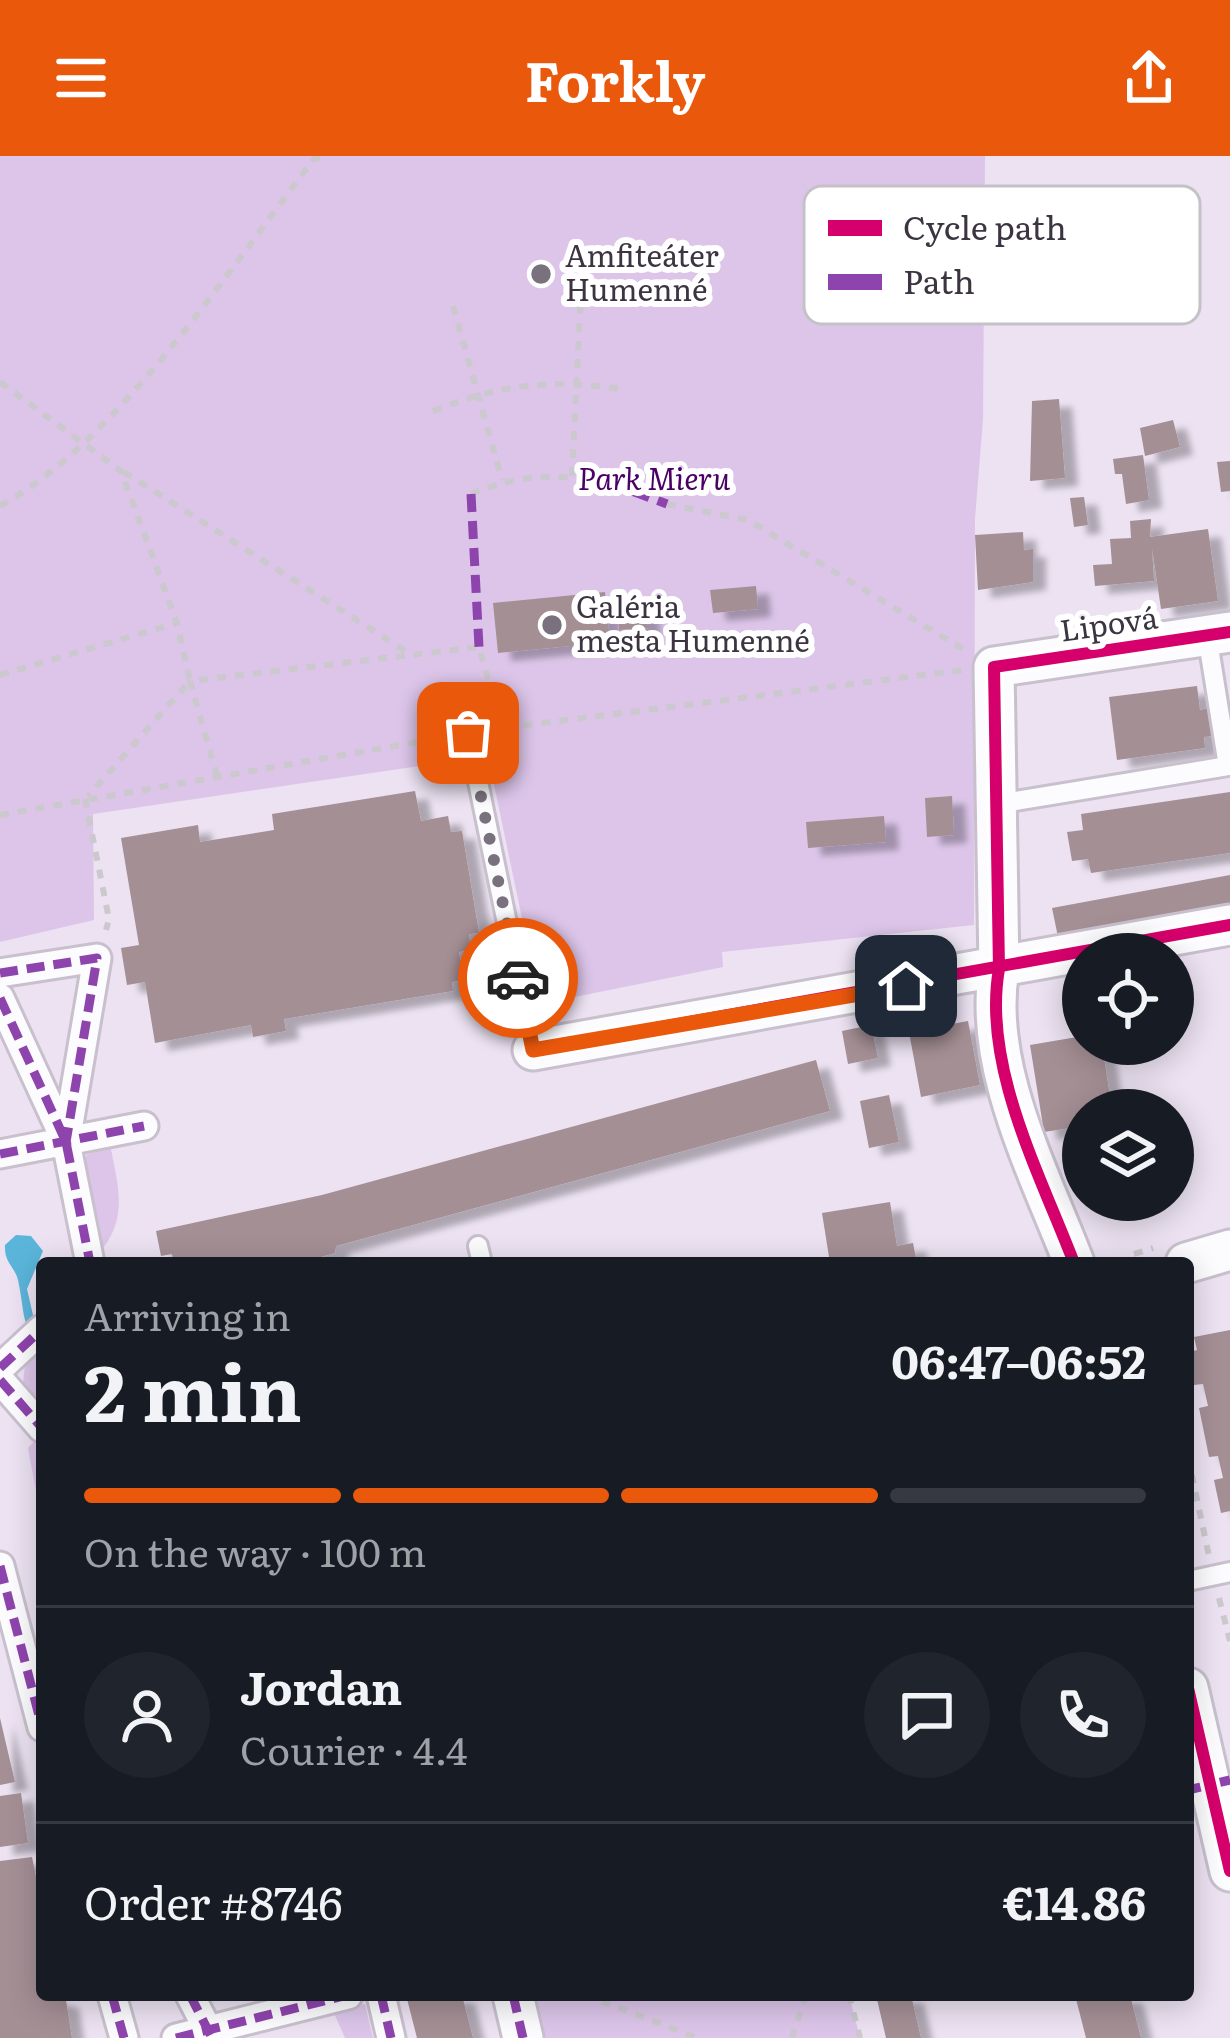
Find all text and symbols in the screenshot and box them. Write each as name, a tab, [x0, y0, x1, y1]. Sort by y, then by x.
text: Forkly	[525, 38, 705, 119]
icon: menu	[48, 45, 114, 111]
icon: share	[1116, 45, 1182, 111]
legend	[804, 186, 1200, 324]
text: Cycle path	[903, 201, 1067, 250]
place label: Amfiteáter Humenné	[565, 232, 719, 310]
text: Path	[903, 255, 975, 304]
marker: Amfiteáter Humenné	[528, 261, 554, 287]
park label: Park Mieru	[578, 455, 730, 499]
place label: Galéria mesta Humenné	[576, 583, 810, 661]
street label: Lipová	[1057, 593, 1161, 651]
marker: Galéria mesta Humenné	[539, 612, 565, 638]
pin	[417, 682, 519, 784]
icon: bag	[435, 700, 501, 766]
courier	[458, 918, 578, 1038]
map controls	[1062, 933, 1194, 1221]
button: locate	[1062, 933, 1194, 1065]
pin	[855, 935, 957, 1037]
icon: car	[485, 945, 551, 1011]
icon: home	[873, 953, 939, 1019]
button: layers	[1062, 1089, 1194, 1221]
text: Arriving in	[84, 1285, 291, 1343]
text: 06:47–06:52	[891, 1326, 1146, 1393]
text: 2 min	[84, 1330, 302, 1446]
text: On the way · 100 m	[84, 1521, 426, 1579]
button: person	[84, 1652, 210, 1778]
text: Jordan	[240, 1652, 402, 1719]
button: chat	[864, 1652, 990, 1778]
button: phone	[1020, 1652, 1146, 1778]
text: Courier · 4.4	[240, 1719, 467, 1777]
text: Order #8746	[84, 1867, 343, 1934]
text: €14.86	[1003, 1867, 1146, 1934]

